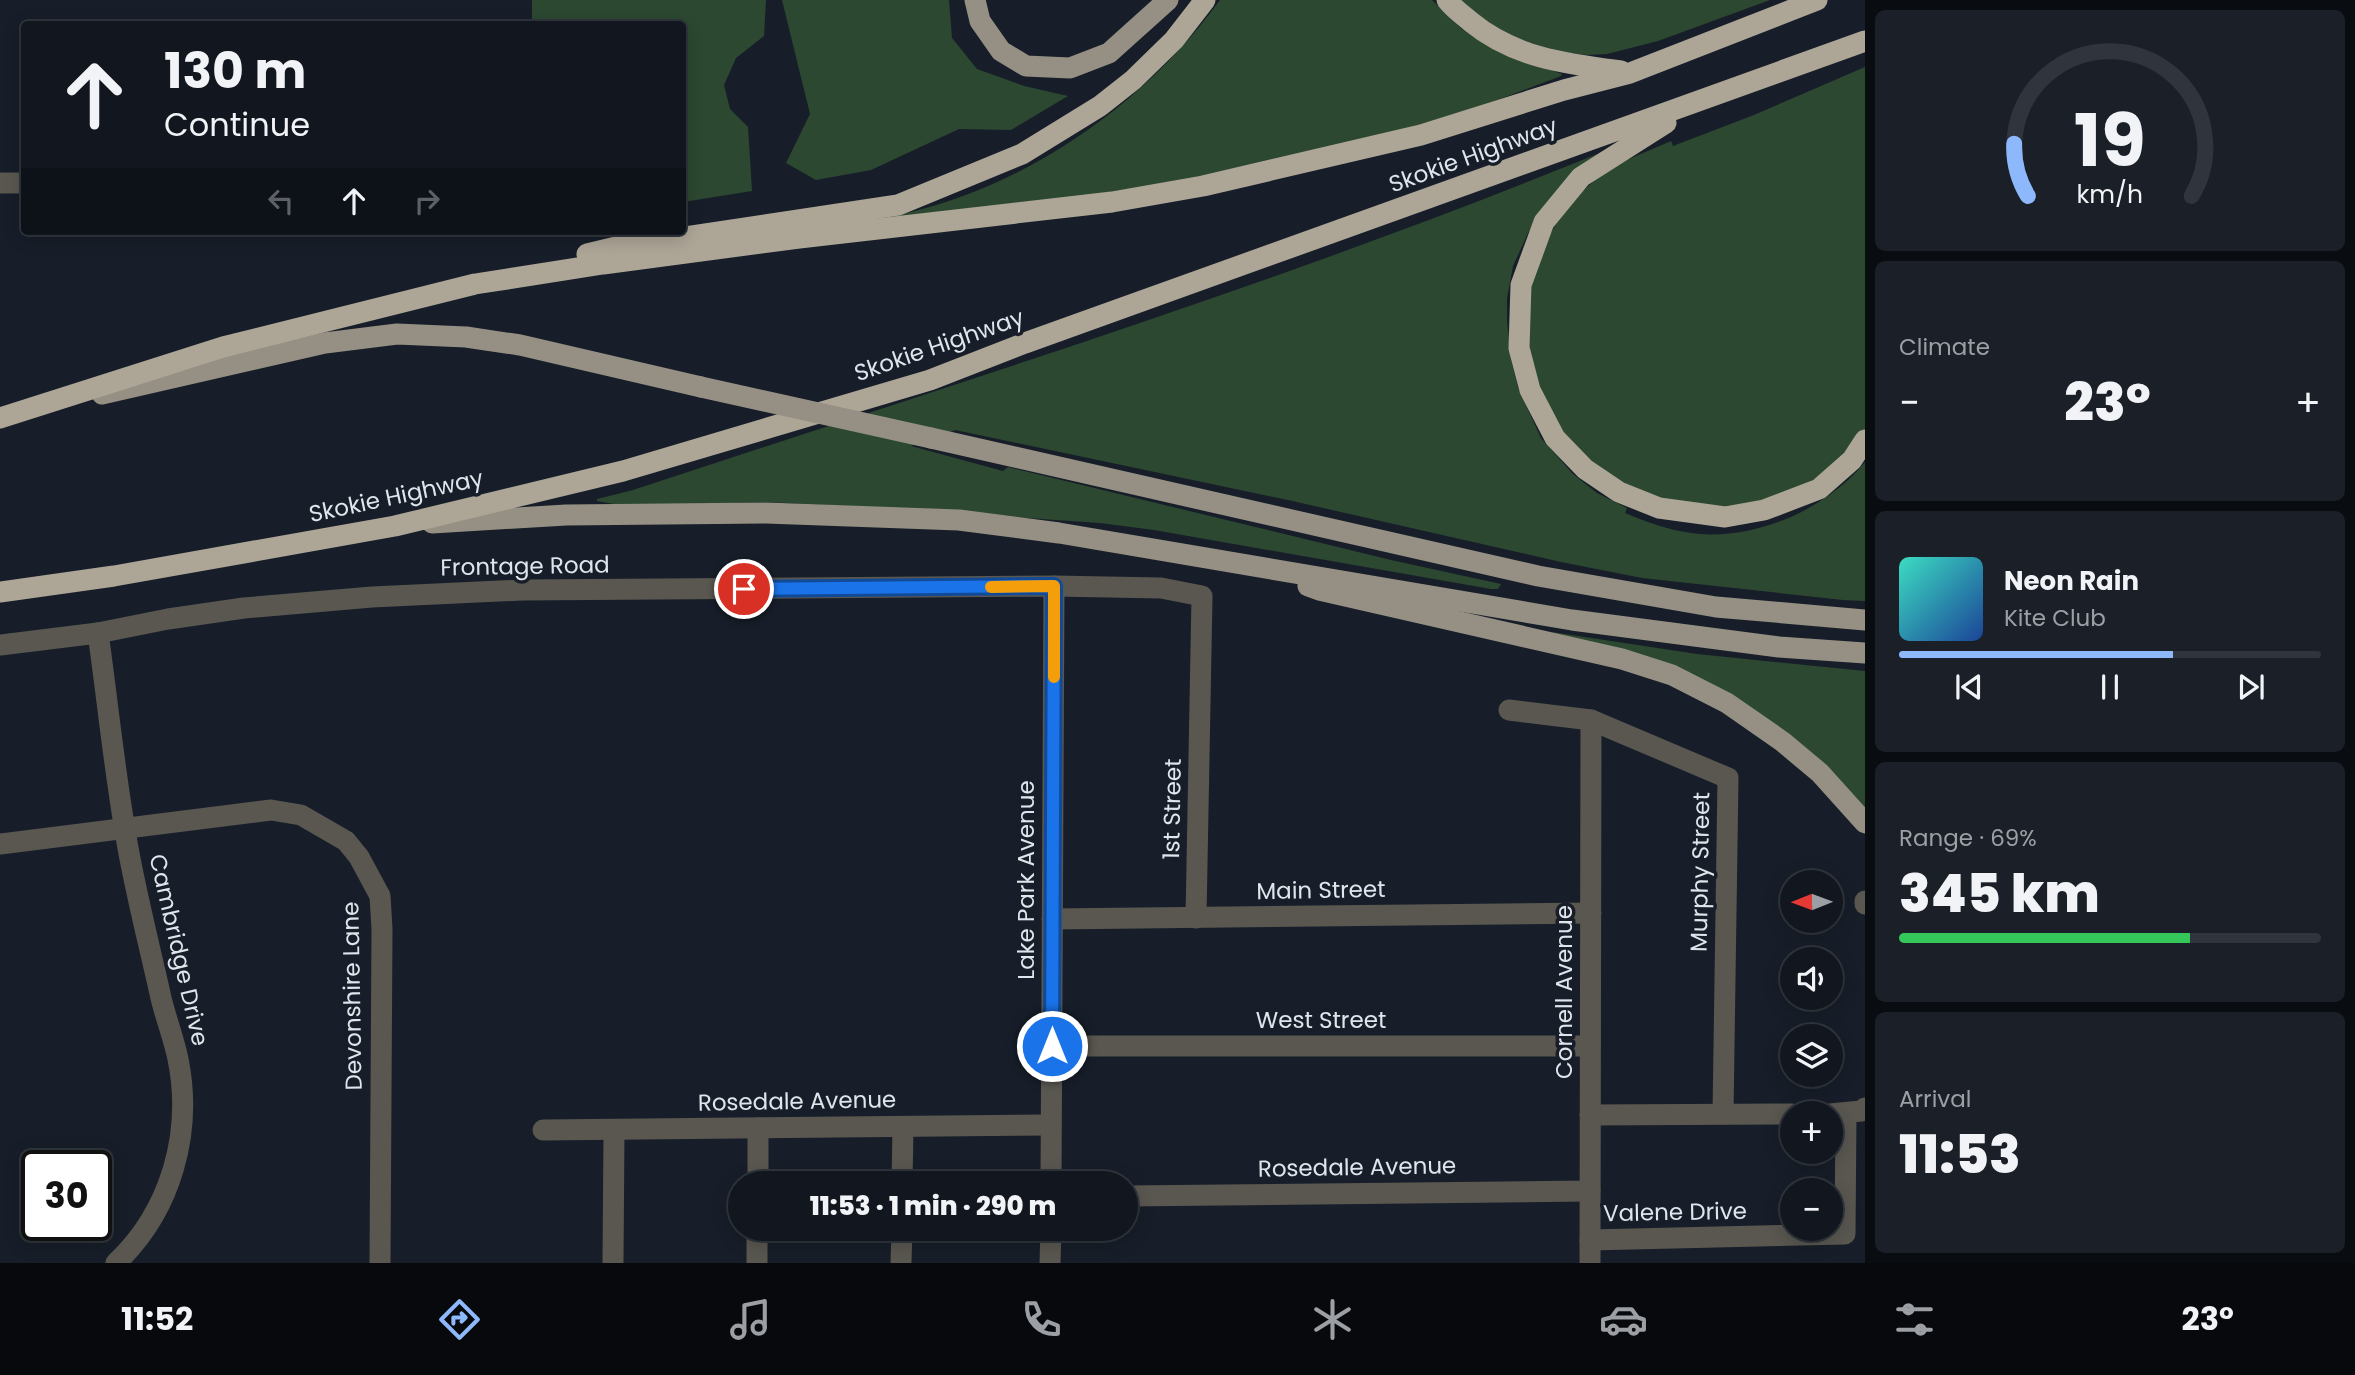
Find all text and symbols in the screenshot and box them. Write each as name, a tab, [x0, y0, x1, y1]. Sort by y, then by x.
text: 130 m	[164, 37, 306, 105]
icon: ahead	[49, 49, 140, 140]
text: 19	[2074, 91, 2146, 192]
text: Continue	[164, 102, 310, 147]
street label: Skokie Highway	[1384, 110, 1562, 200]
text: km/h	[2077, 177, 2143, 212]
icon: left	[262, 182, 300, 220]
icon: ahead	[335, 182, 373, 220]
icon: right	[408, 182, 446, 220]
street label: Skokie Highway	[850, 301, 1028, 389]
text: Climate	[1899, 331, 1990, 363]
text: 23°	[2064, 366, 2151, 439]
text: −	[1899, 376, 1920, 429]
text: +	[2295, 376, 2321, 429]
street label: Skokie Highway	[306, 462, 486, 530]
street label: Frontage Road	[440, 549, 610, 583]
pin	[714, 559, 774, 619]
text: Neon Rain	[2004, 563, 2139, 599]
icon: arrive	[725, 570, 763, 608]
text: Kite Club	[2004, 602, 2106, 634]
icon: previous	[1950, 668, 1988, 706]
icon: pause	[2091, 668, 2129, 706]
icon: next	[2232, 668, 2270, 706]
street label: 1st Street	[1155, 758, 1189, 860]
street label: Lake Park Avenue	[1010, 780, 1042, 980]
street label: Murphy Street	[1683, 792, 1717, 952]
text: Range · 69%	[1899, 822, 2037, 854]
street label: Cambridge Drive	[141, 851, 217, 1049]
text: 345 km	[1899, 857, 2100, 930]
north arrow	[1780, 870, 1843, 933]
map controls	[1780, 870, 1843, 1241]
street label: Main Street	[1256, 873, 1386, 907]
street label: Devonshire Lane	[334, 901, 370, 1091]
street label: Cornell Avenue	[1548, 905, 1580, 1079]
button: sound	[1780, 947, 1843, 1010]
street label: West Street	[1256, 1004, 1386, 1036]
position arrow	[1015, 1009, 1089, 1083]
button: layers	[1780, 1024, 1843, 1087]
street label: Rosedale Avenue	[697, 1083, 897, 1119]
text: Arrival	[1899, 1083, 1971, 1115]
button: +	[1780, 1101, 1843, 1164]
text: 11:53	[1899, 1118, 2021, 1191]
street label: Rosedale Avenue	[1257, 1149, 1457, 1185]
speed limit sign: 30	[21, 1150, 112, 1241]
button: −	[1780, 1178, 1843, 1241]
text: 11:53 · 1 min · 290 m	[810, 1188, 1056, 1224]
street label: Valene Drive	[1603, 1195, 1747, 1229]
icon: directions	[435, 1295, 484, 1344]
icon: music	[726, 1295, 775, 1344]
icon: phone	[1017, 1295, 1066, 1344]
icon: climate	[1308, 1295, 1357, 1344]
icon: car	[1599, 1295, 1648, 1344]
icon: filters	[1890, 1295, 1939, 1344]
text: 11:52	[121, 1296, 193, 1341]
text: 23°	[2181, 1296, 2234, 1341]

